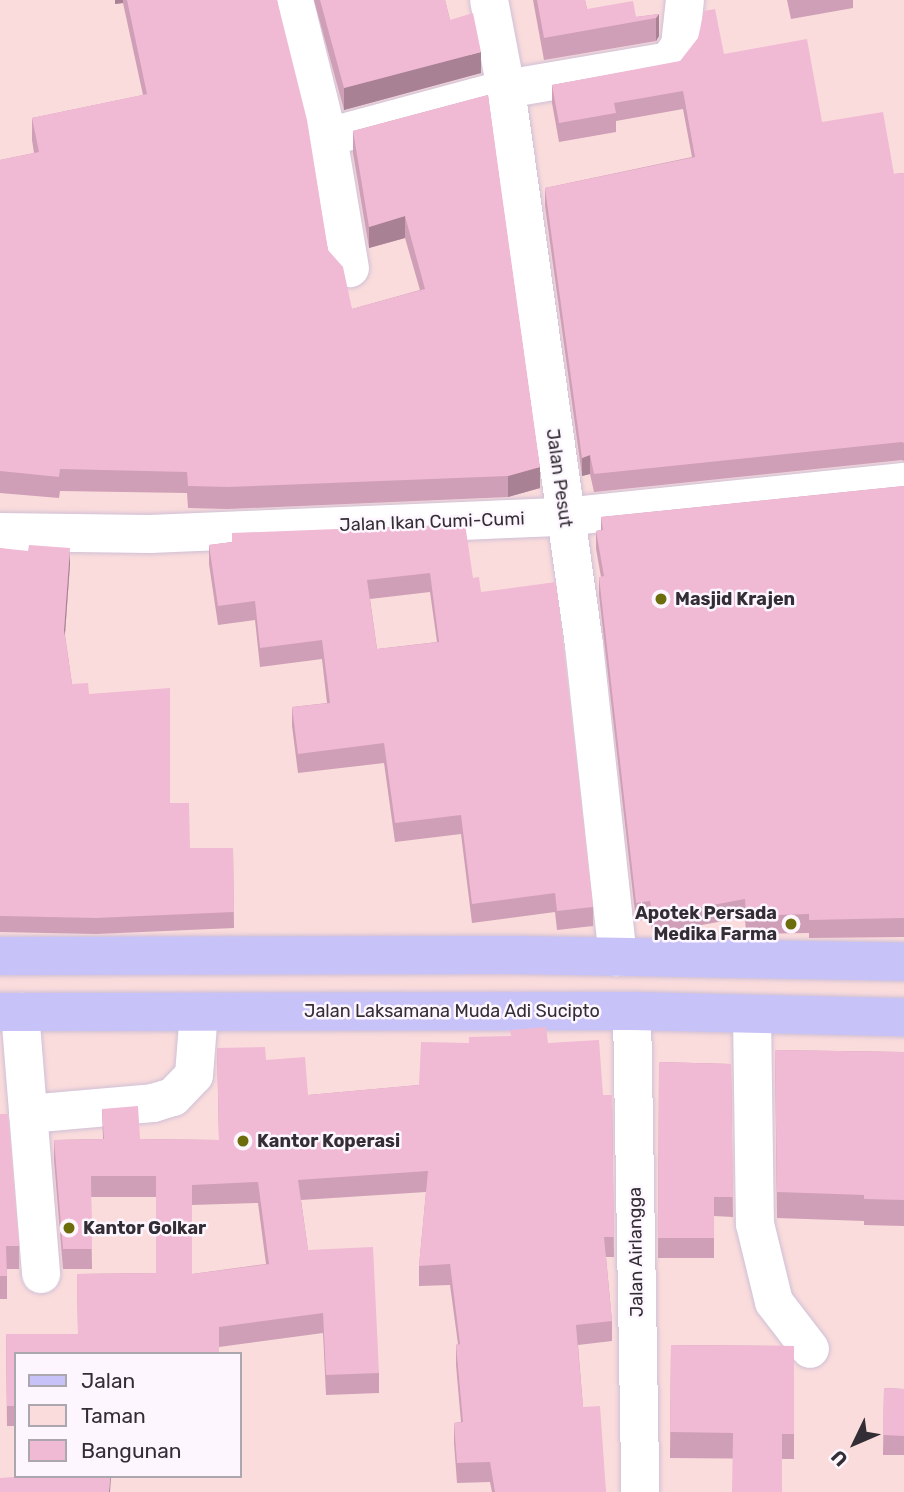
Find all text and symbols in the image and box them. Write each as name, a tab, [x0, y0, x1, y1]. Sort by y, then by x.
street label: Jalan Pesut	[541, 427, 577, 529]
street label: Jalan Ikan Cumi-Cumi	[339, 508, 525, 536]
place label: Masjid Krajen	[675, 588, 795, 610]
marker: Masjid Krajen	[653, 591, 669, 607]
place label: Apotek Persada Medika Farma	[635, 903, 777, 946]
marker: Apotek Persada Medika Farma	[783, 916, 799, 932]
street label: Jalan Laksamana Muda Adi Sucipto	[304, 1000, 600, 1022]
place label: Kantor Koperasi	[257, 1130, 401, 1152]
marker: Kantor Koperasi	[235, 1133, 251, 1149]
street label: Jalan Airlangga	[624, 1186, 648, 1318]
place label: Kantor Golkar	[83, 1217, 207, 1239]
marker: Kantor Golkar	[61, 1220, 77, 1236]
legend	[14, 1352, 242, 1478]
text: Jalan	[81, 1368, 135, 1393]
text: Taman	[81, 1403, 146, 1428]
north arrow	[820, 1408, 890, 1478]
text: Bangunan	[81, 1438, 182, 1463]
text: U	[826, 1445, 853, 1471]

